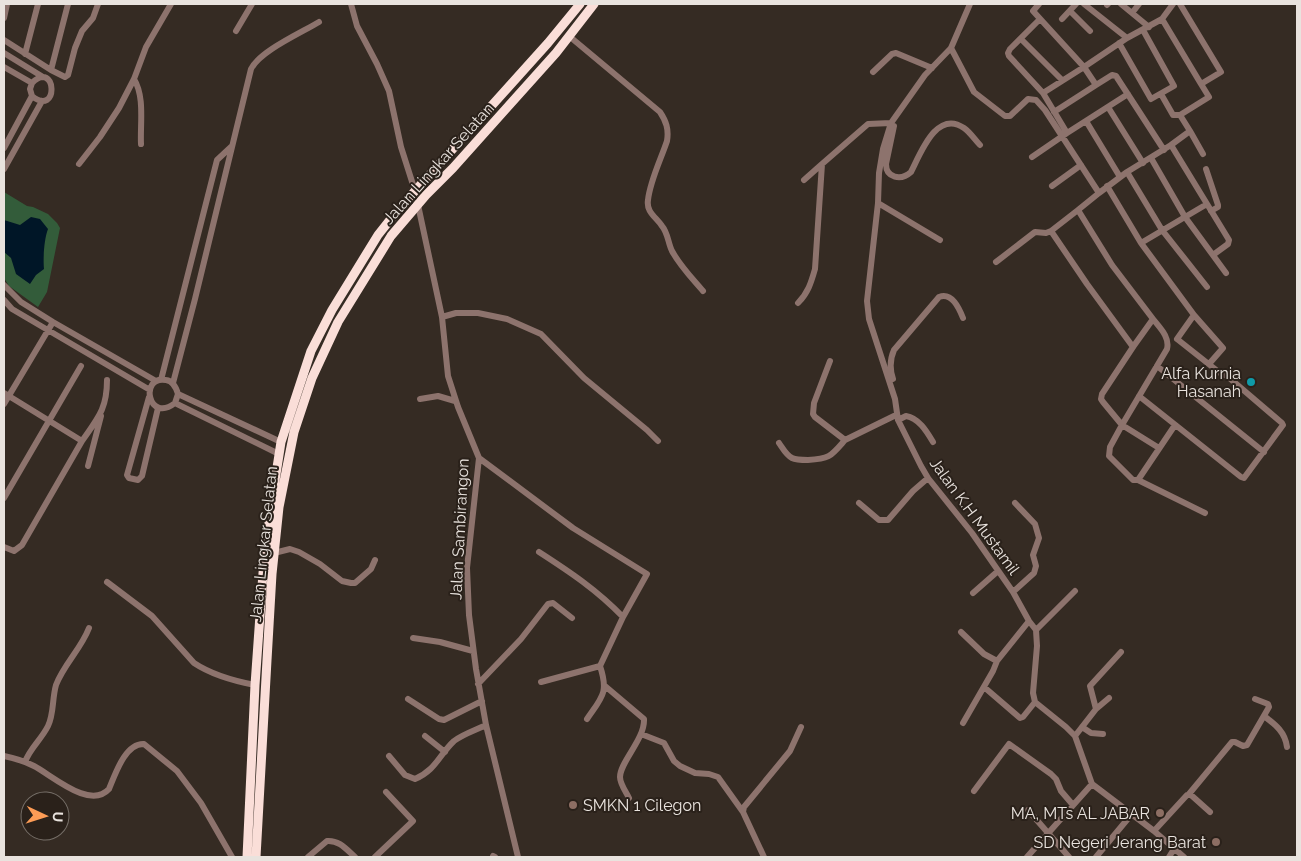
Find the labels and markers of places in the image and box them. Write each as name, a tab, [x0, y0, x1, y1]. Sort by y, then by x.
place label: Alfa Kurnia Hasanah	[1161, 364, 1241, 401]
marker: Alfa Kurnia Hasanah	[1245, 376, 1257, 388]
place label: SMKN 1 Cilegon	[583, 796, 701, 815]
marker: SMKN 1 Cilegon	[567, 799, 579, 811]
place label: MA, MTs AL JABAR	[1011, 804, 1150, 823]
marker: MA, MTs AL JABAR	[1154, 807, 1166, 819]
place label: SD Negeri Jerang Barat	[1034, 833, 1207, 852]
marker: SD Negeri Jerang Barat	[1210, 836, 1222, 848]

